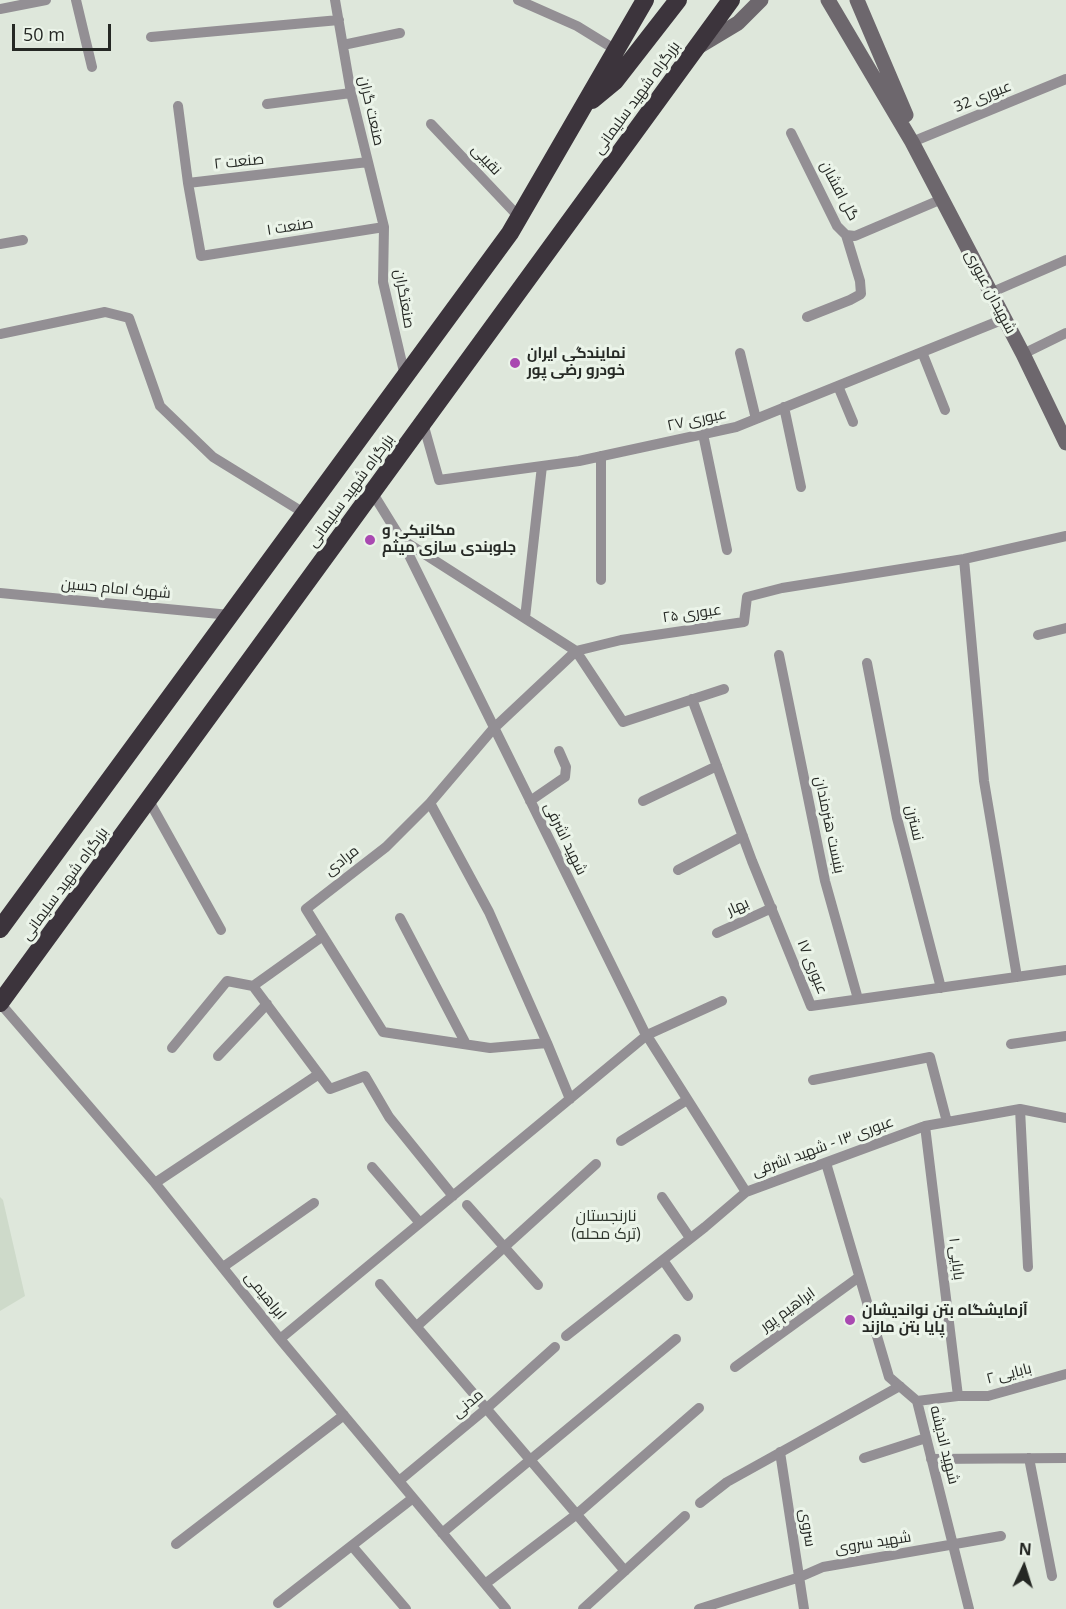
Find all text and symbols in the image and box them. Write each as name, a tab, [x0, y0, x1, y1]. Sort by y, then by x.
scale bar	[15, 12, 114, 50]
text: 50 m	[23, 22, 65, 46]
street label: بزرگراه شهید سلیمانی	[590, 38, 684, 158]
street label: صنعت گران	[354, 74, 388, 148]
street label: عبوری 32	[952, 77, 1014, 117]
street label: نقیبی	[467, 141, 505, 179]
street label: صنعت ۲	[213, 150, 265, 174]
street label: گل افشان	[816, 158, 862, 224]
street label: صنعت ۱	[265, 214, 315, 240]
street label: شهیدان عبوری	[960, 247, 1020, 337]
street label: صنعتگران	[390, 268, 418, 330]
place label: نمایندگی ایران خودرو رضی پور	[527, 345, 626, 380]
marker: نمایندگی ایران خودرو رضی پور	[508, 356, 522, 370]
street label: عبوری ۲۷	[666, 405, 728, 435]
street label: بزرگراه شهید سلیمانی	[304, 431, 398, 551]
place label: مکانیکی و جلوبندی سازی میثم	[382, 522, 516, 557]
marker: مکانیکی و جلوبندی سازی میثم	[363, 533, 377, 547]
street label: شهرک امام حسین	[60, 575, 172, 603]
street label: عبوری ۲۵	[661, 601, 723, 627]
street label: بنبست هنرمندان	[810, 775, 848, 875]
street label: شهید اشرفی	[540, 800, 590, 878]
street label: نسترن	[901, 804, 927, 842]
street label: بزرگراه شهید سلیمانی	[18, 824, 112, 944]
street label: مرادی	[321, 842, 363, 880]
street label: بهار	[724, 894, 752, 920]
street label: عبوری ۱۷	[793, 937, 831, 997]
street label: عبوری ۱۳ - شهید اشرفی	[750, 1113, 896, 1181]
district label: نارنجستان (ترک محله)	[571, 1206, 641, 1244]
street label: بابایی ۱	[944, 1237, 968, 1281]
street label: ابراهیمی	[240, 1268, 290, 1324]
street label: ابراهیم پور	[757, 1284, 819, 1336]
place label: آزمایشگاه بتن نواندیشان پایا بتن مازند	[862, 1302, 1028, 1337]
marker: آزمایشگاه بتن نواندیشان پایا بتن مازند	[843, 1313, 857, 1327]
street label: بابایی ۲	[985, 1360, 1033, 1388]
street label: مدنی	[449, 1386, 487, 1422]
street label: شهید اندیشه	[926, 1404, 962, 1486]
street label: سروی	[795, 1508, 819, 1548]
street label: شهید سروی	[834, 1528, 912, 1558]
north arrow	[994, 1537, 1054, 1597]
text: N	[1018, 1538, 1033, 1560]

